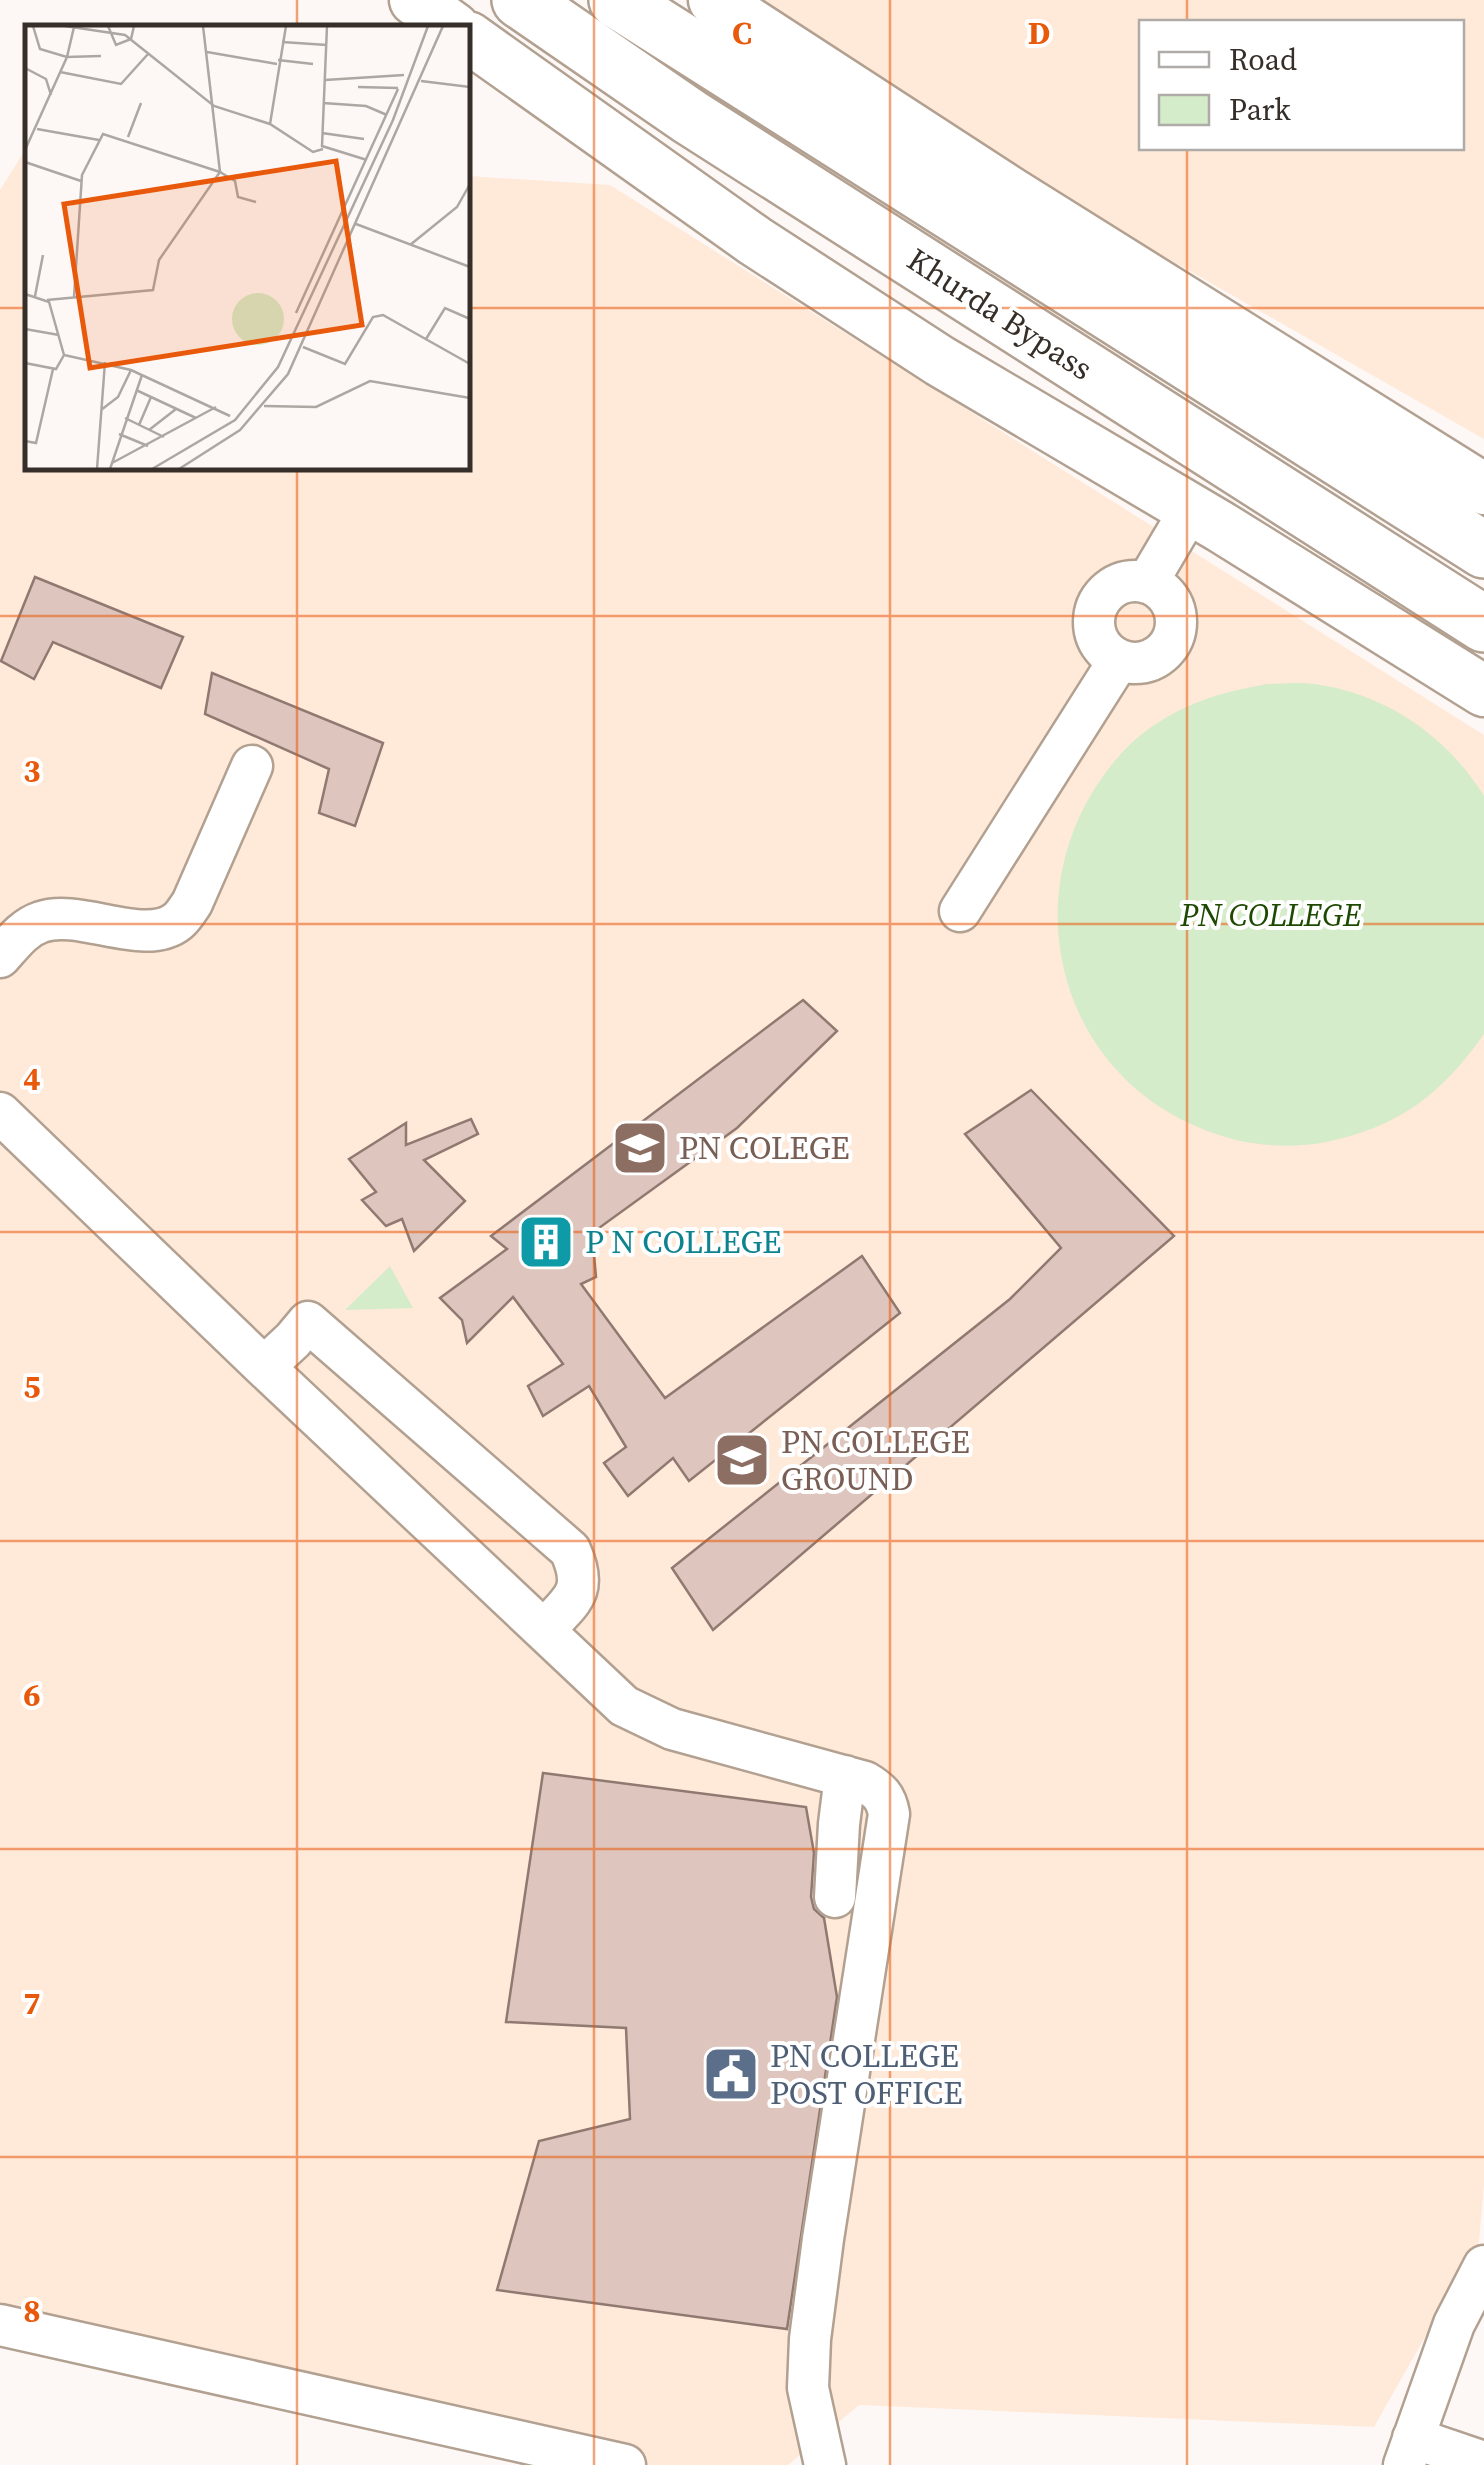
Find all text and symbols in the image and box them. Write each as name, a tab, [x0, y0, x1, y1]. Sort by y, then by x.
text: C	[732, 11, 752, 55]
text: D	[1028, 11, 1050, 55]
legend	[1139, 20, 1464, 150]
inset map	[25, 25, 470, 470]
text: Road	[1229, 39, 1297, 80]
text: Park	[1229, 89, 1291, 130]
street label: Khurda Bypass	[899, 238, 1101, 390]
text: 3	[23, 749, 41, 793]
park label: PN COLLEGE	[1179, 893, 1362, 937]
text: 4	[23, 1057, 41, 1101]
school or university icon: PN COLEGE	[610, 1118, 670, 1178]
place label: PN COLEGE	[679, 1126, 849, 1170]
building icon: P N COLLEGE	[516, 1212, 576, 1272]
place label: P N COLLEGE	[585, 1220, 781, 1264]
text: 5	[23, 1365, 41, 1409]
place label: PN COLLEGE GROUND	[781, 1420, 970, 1501]
school or university icon: PN COLLEGE GROUND	[712, 1430, 772, 1490]
text: 6	[23, 1673, 41, 1717]
text: 7	[23, 1981, 41, 2025]
place label: PN COLLEGE POST OFFICE	[770, 2034, 963, 2115]
public building icon: PN COLLEGE POST OFFICE	[701, 2044, 761, 2104]
text: 8	[23, 2289, 41, 2333]

